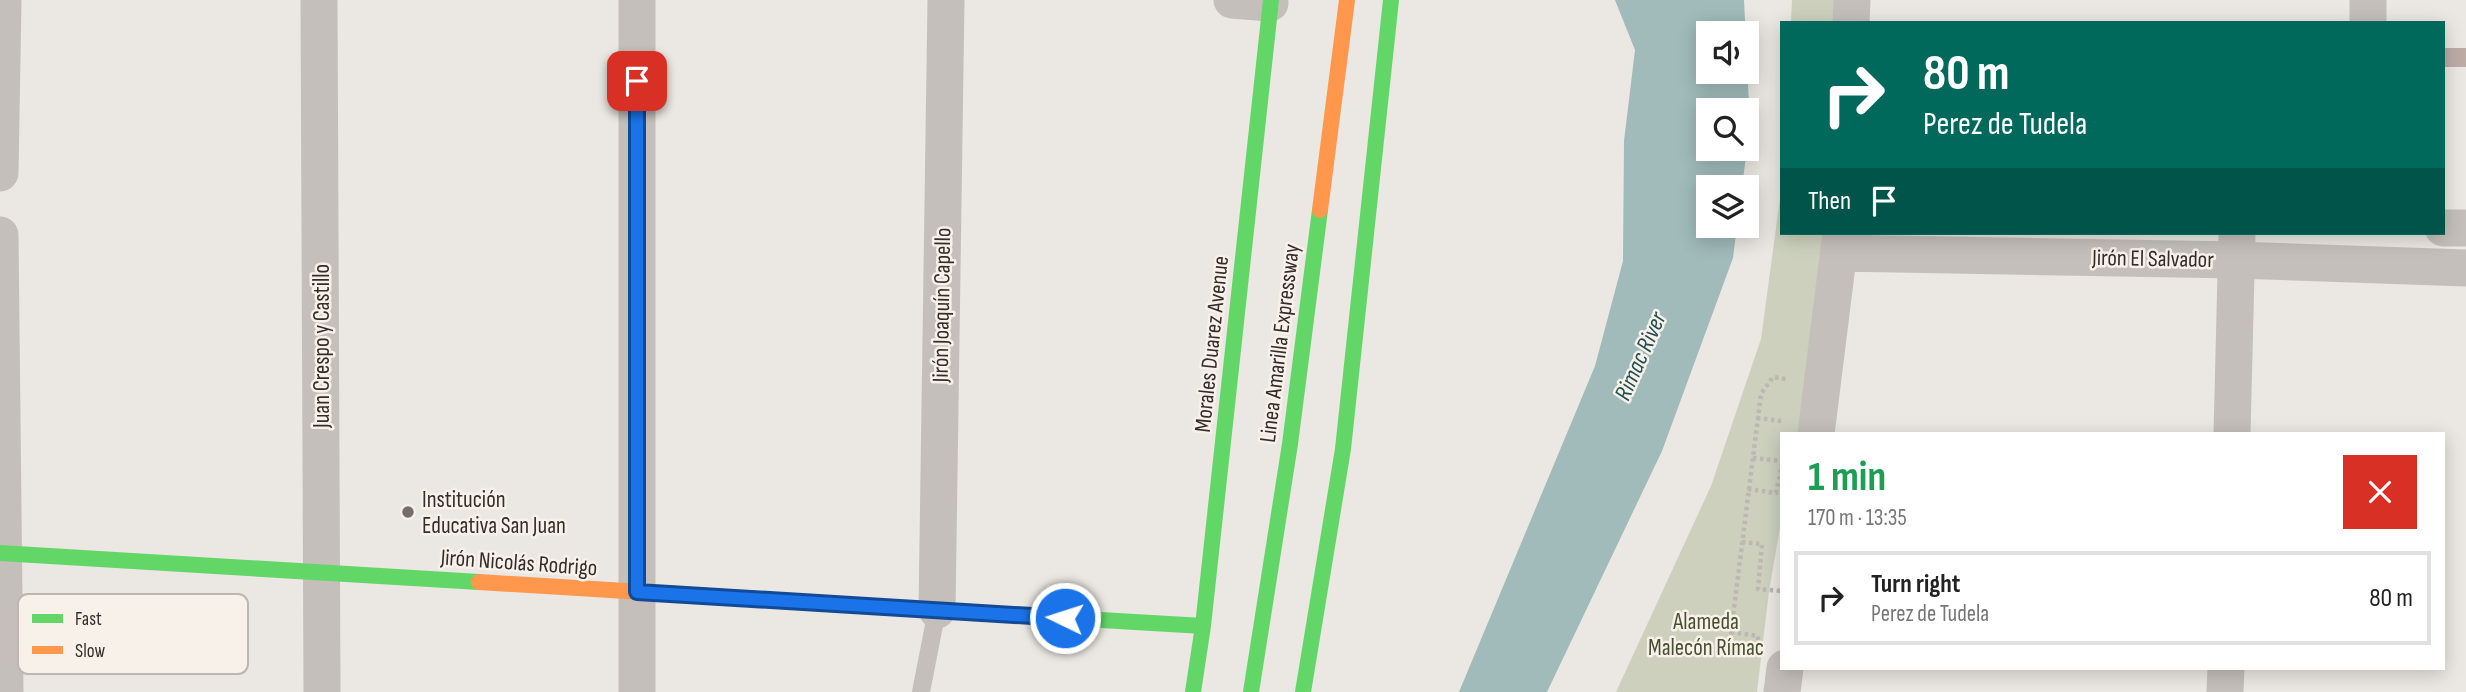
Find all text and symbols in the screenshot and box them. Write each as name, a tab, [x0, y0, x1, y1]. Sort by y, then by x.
map controls	[1696, 21, 1759, 238]
button: sound	[1696, 21, 1759, 84]
text: 80 m	[1923, 45, 2010, 104]
icon: right	[1808, 49, 1899, 140]
pin	[607, 51, 667, 111]
icon: arrive	[618, 62, 656, 100]
button: search	[1696, 98, 1759, 161]
text: Perez de Tudela	[1923, 105, 2087, 144]
button: layers	[1696, 175, 1759, 238]
icon: arrive	[1865, 182, 1903, 220]
text: Then	[1808, 186, 1851, 217]
street label: Jirón Joaquín Capello	[927, 227, 957, 384]
street label: Linea Amarilla Expressway	[1254, 242, 1306, 444]
street label: Jirón El Salvador	[2091, 244, 2215, 274]
street label: Morales Duarez Avenue	[1189, 255, 1235, 434]
street label: Juan Crespo y Castillo	[308, 264, 336, 429]
water label: Rimac River	[1608, 307, 1673, 405]
text: 1 min	[1808, 452, 1886, 503]
button: close	[2343, 455, 2417, 529]
place label: Institución Educativa San Juan	[422, 486, 566, 540]
marker: Institución Educativa San Juan	[400, 504, 416, 520]
text: 170 m · 13:35	[1808, 504, 1907, 532]
street label: Jirón Nicolás Rodrigo	[439, 543, 598, 582]
text: Turn right	[1871, 569, 1960, 600]
icon: right	[1812, 579, 1850, 617]
position arrow	[1028, 581, 1102, 655]
text: 80 m	[2369, 583, 2413, 614]
legend	[18, 594, 248, 674]
text: Perez de Tudela	[1871, 600, 1989, 628]
text: Fast	[75, 608, 102, 631]
park label: Alameda Malecón Rímac	[1648, 608, 1764, 662]
text: Slow	[75, 640, 105, 663]

